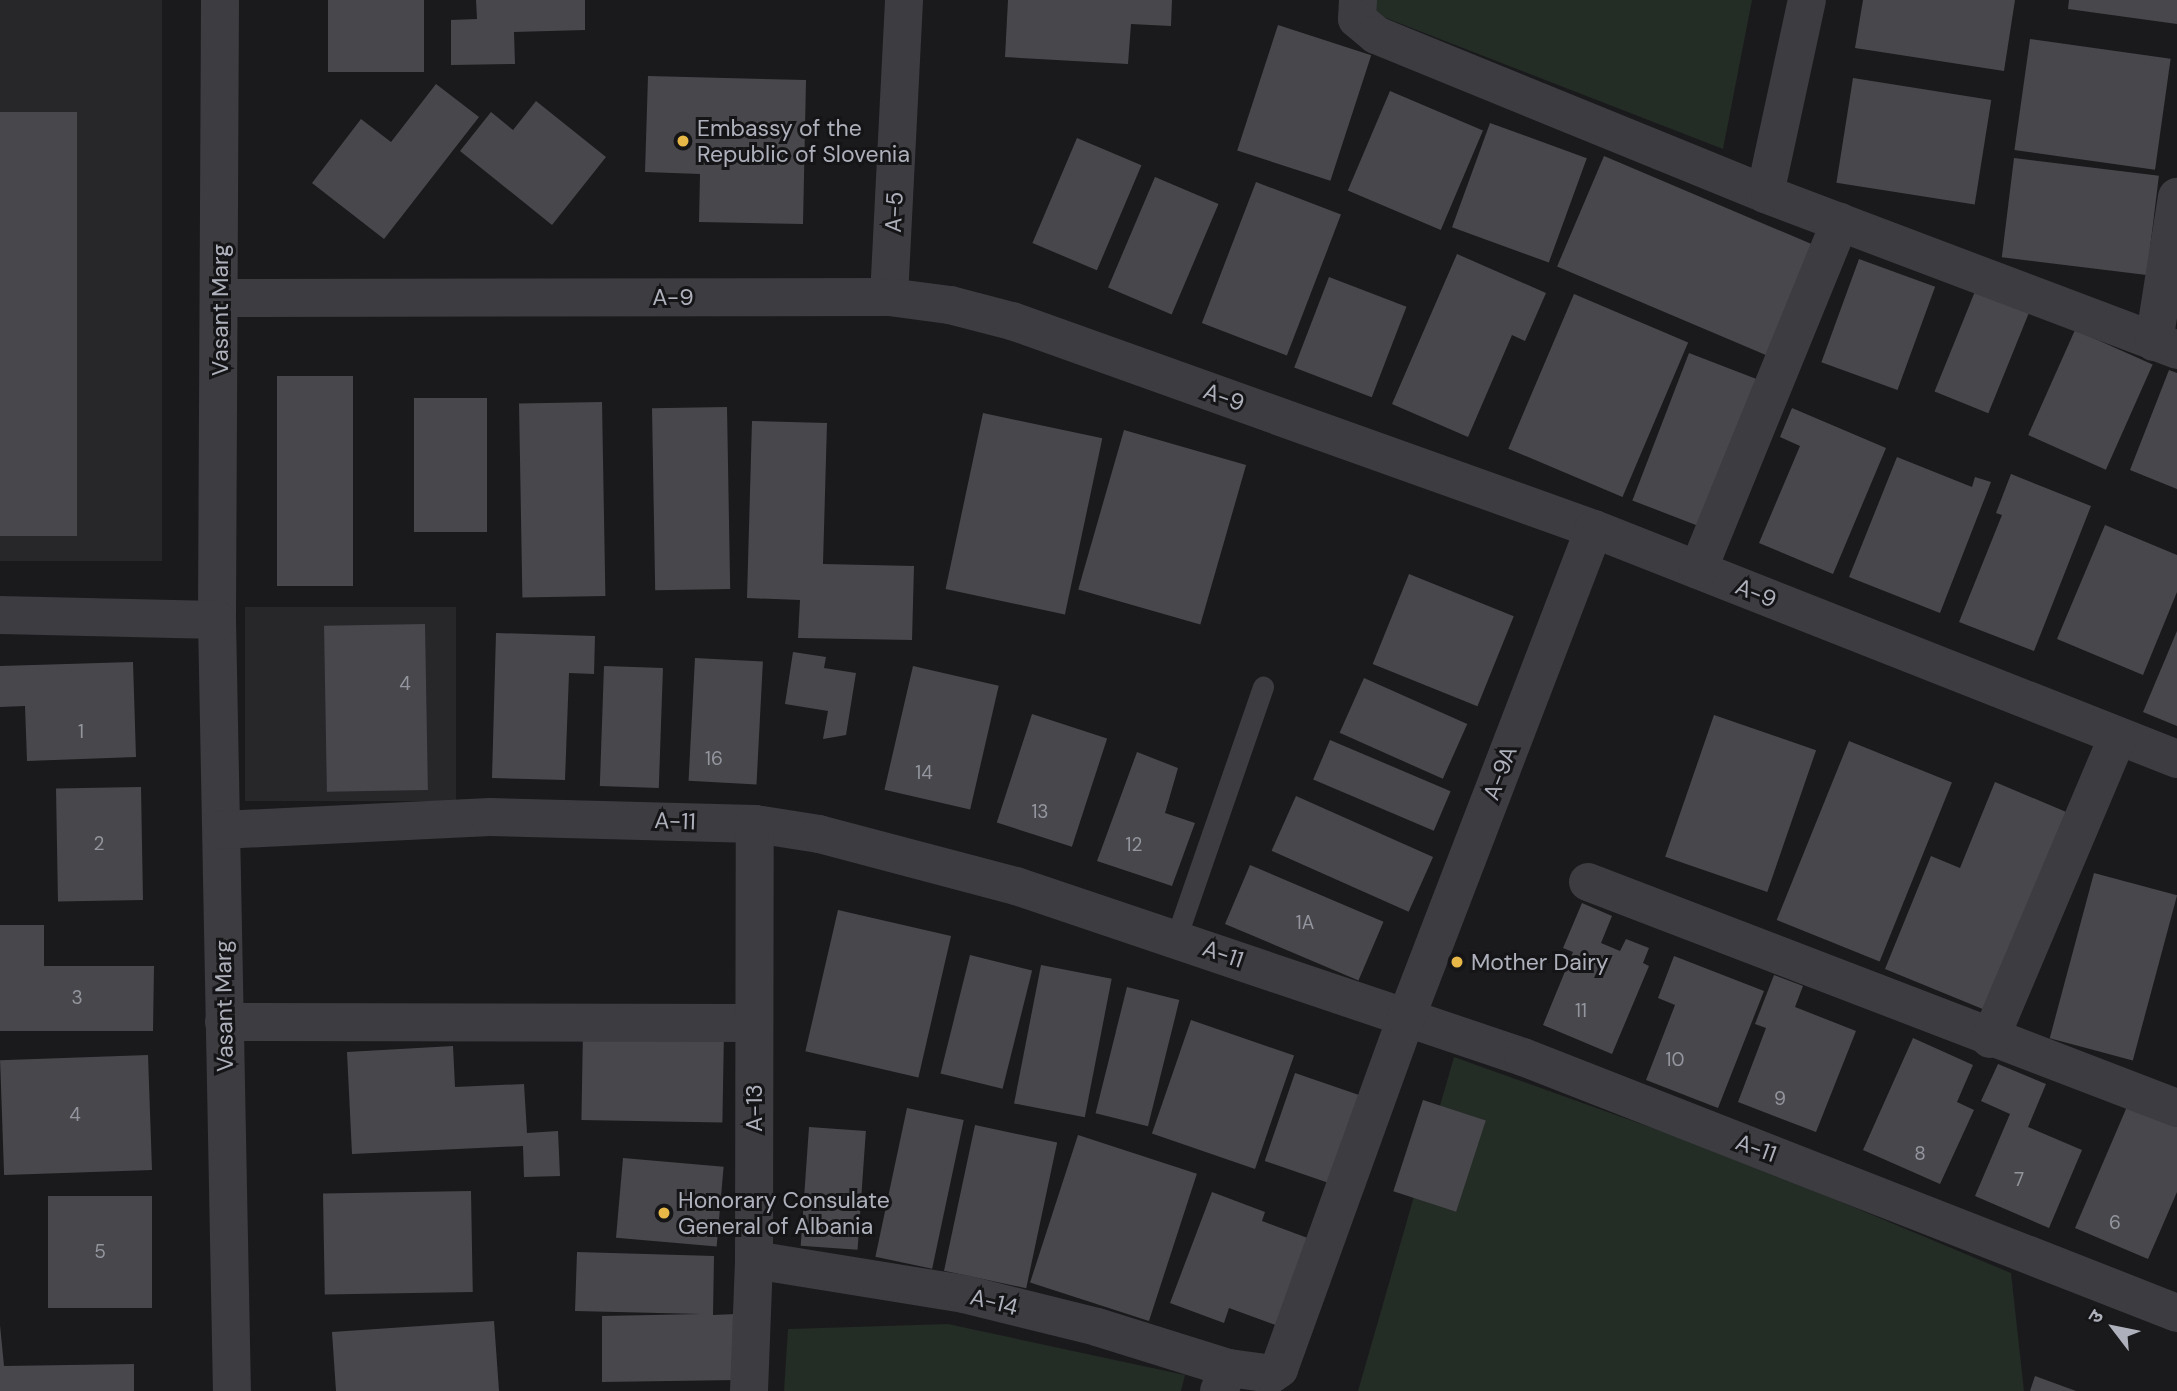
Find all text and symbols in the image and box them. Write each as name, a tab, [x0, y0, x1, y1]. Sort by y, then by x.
place label: Embassy of the Republic of Slovenia	[697, 114, 910, 168]
marker: Embassy of the Republic of Slovenia	[675, 133, 691, 149]
street label: A-5	[879, 191, 909, 233]
street label: Vasant Marg	[206, 244, 234, 376]
street label: A-9	[652, 283, 694, 311]
street label: A-9	[1200, 377, 1248, 417]
street label: A-9	[1732, 572, 1780, 614]
house number: 4	[399, 673, 411, 695]
house number: 1	[78, 721, 84, 743]
street label: A-9A	[1477, 742, 1523, 804]
house number: 16	[705, 748, 723, 770]
house number: 14	[915, 762, 933, 784]
house number: 13	[1031, 801, 1049, 823]
street label: A-11	[654, 806, 696, 836]
house number: 2	[94, 833, 104, 855]
house number: 12	[1126, 834, 1142, 856]
house number: 1A	[1296, 912, 1314, 934]
street label: A-11	[1199, 934, 1247, 974]
street label: Vasant Marg	[209, 940, 239, 1072]
place label: Mother Dairy	[1471, 948, 1609, 976]
marker: Mother Dairy	[1449, 954, 1465, 970]
house number: 3	[71, 987, 83, 1009]
house number: 11	[1575, 1000, 1587, 1022]
house number: 10	[1666, 1049, 1684, 1071]
street label: A-13	[740, 1084, 768, 1132]
house number: 9	[1774, 1088, 1786, 1110]
house number: 4	[69, 1104, 81, 1126]
street label: A-11	[1732, 1128, 1780, 1168]
house number: 8	[1914, 1143, 1926, 1165]
house number: 7	[2014, 1169, 2024, 1191]
place label: Honorary Consulate General of Albania	[678, 1186, 890, 1240]
marker: Honorary Consulate General of Albania	[656, 1205, 672, 1221]
house number: 6	[2109, 1212, 2121, 1234]
house number: 5	[94, 1241, 106, 1263]
street label: A-14	[967, 1283, 1021, 1321]
north arrow	[2079, 1293, 2149, 1363]
text: उ	[2082, 1305, 2109, 1328]

